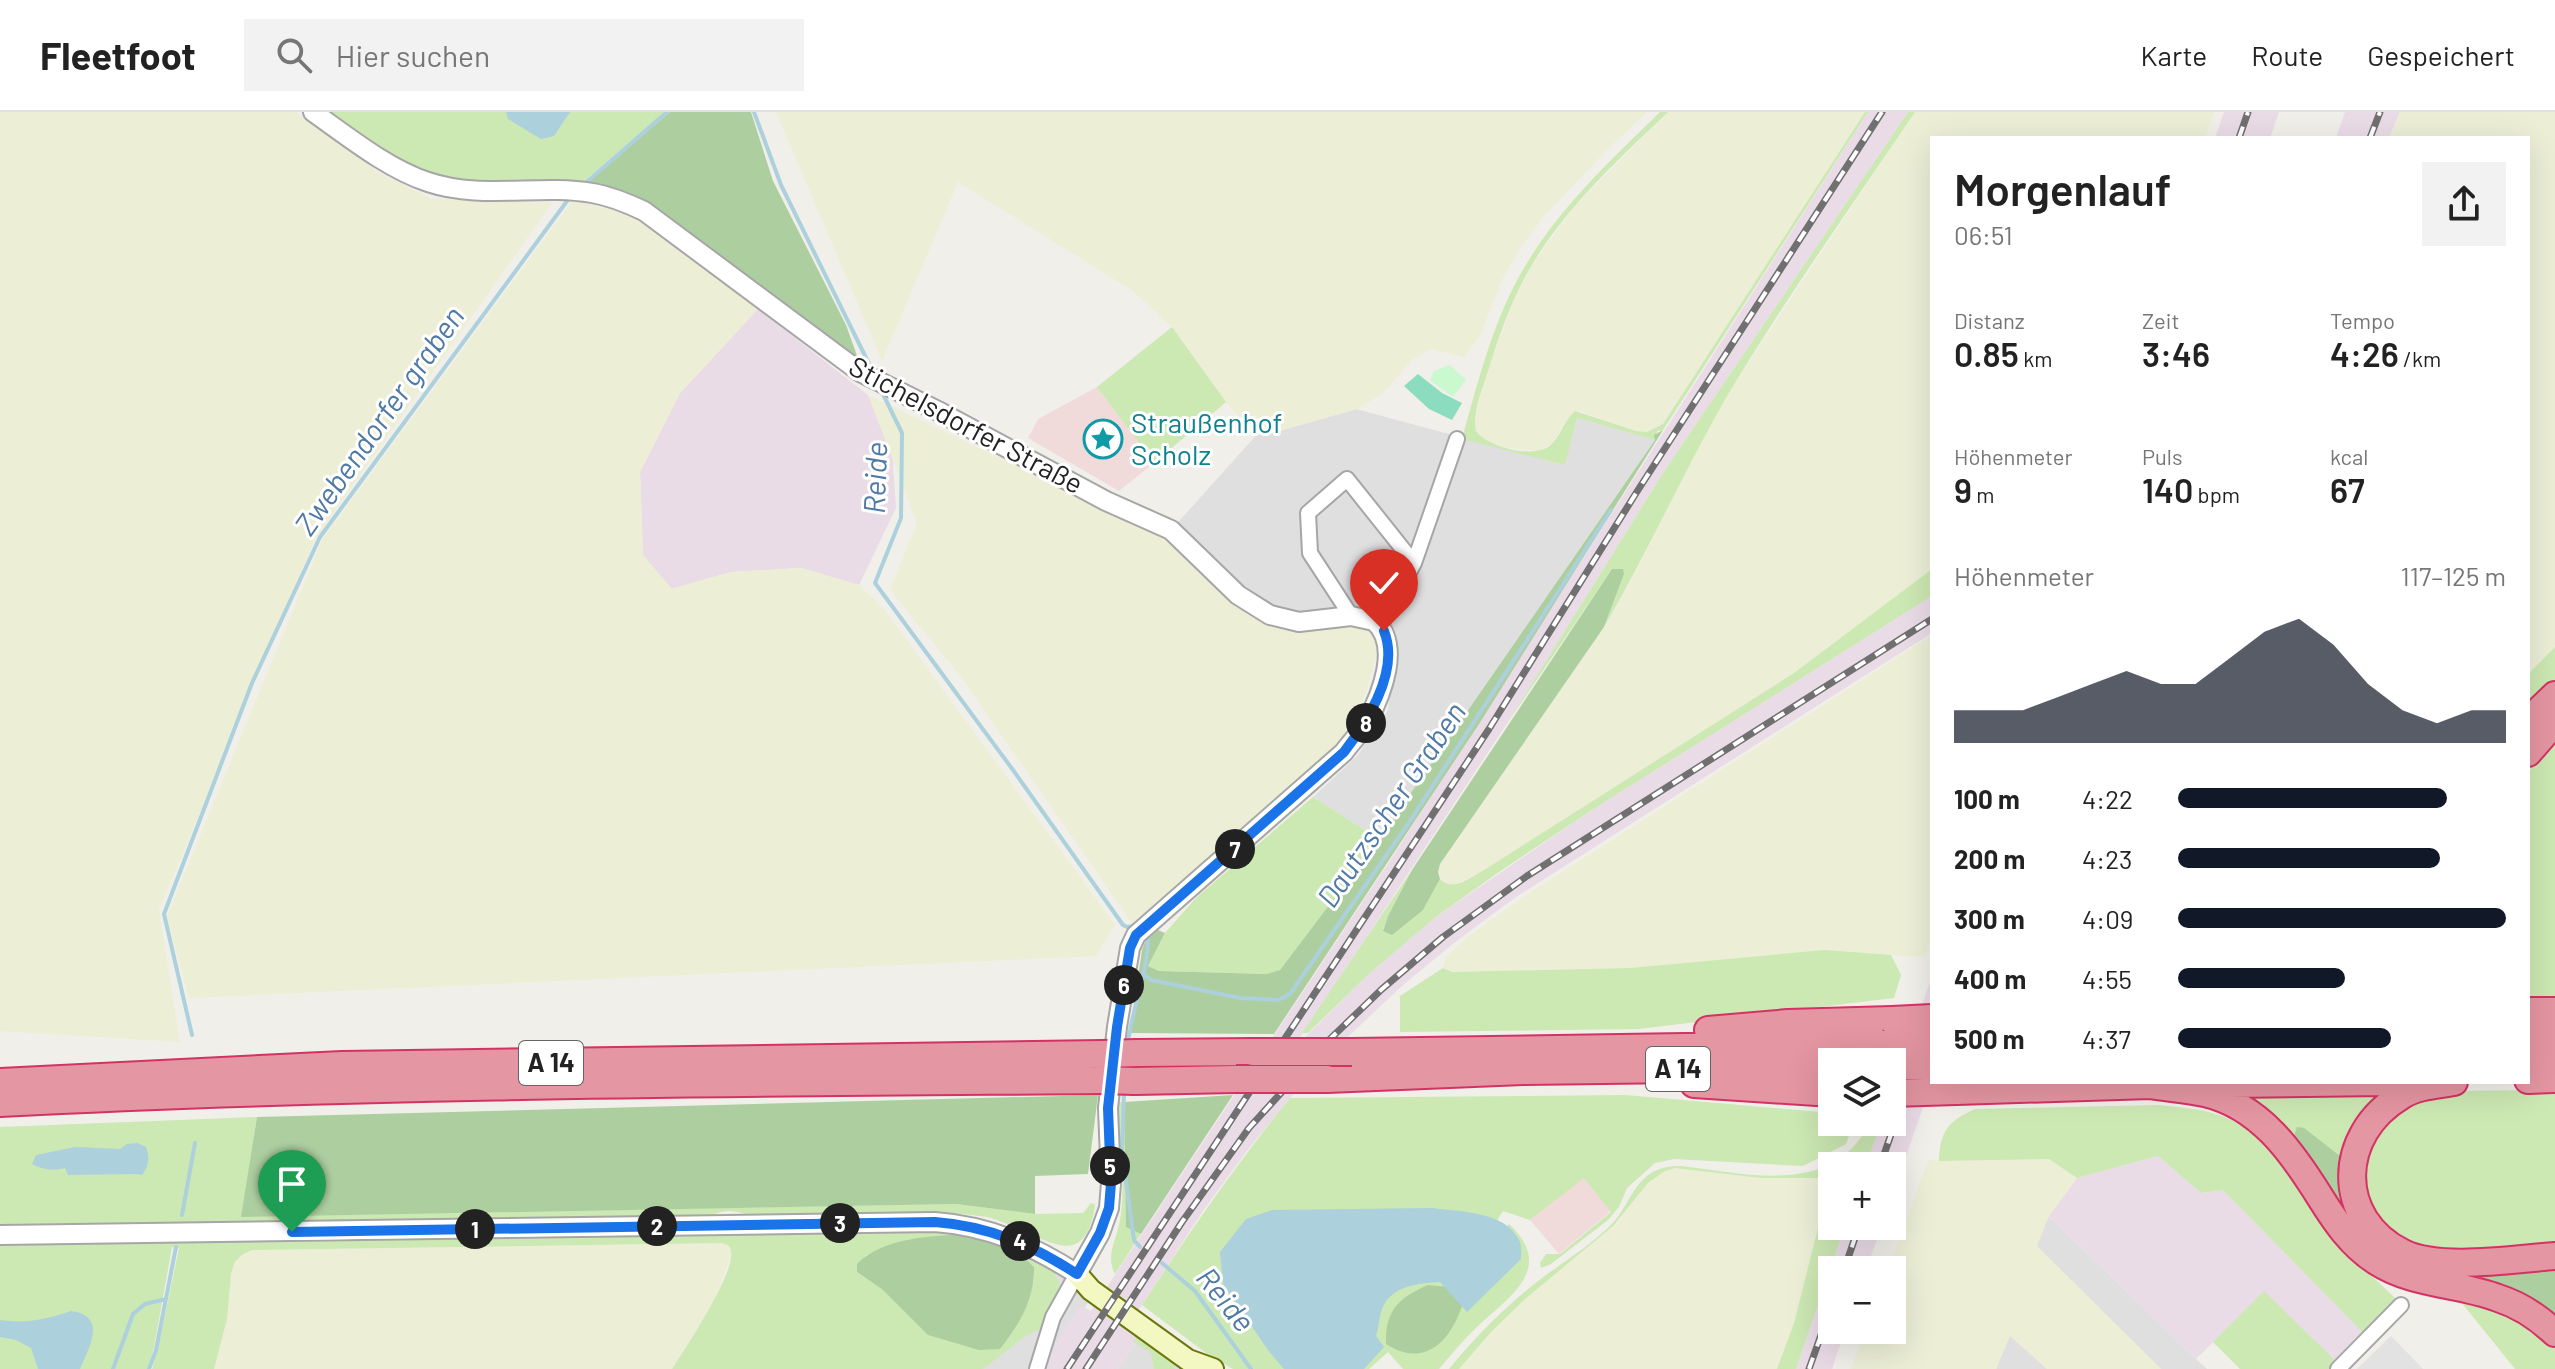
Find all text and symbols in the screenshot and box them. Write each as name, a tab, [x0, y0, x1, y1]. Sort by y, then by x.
search box	[244, 19, 804, 91]
text: Fleetfoot	[40, 32, 196, 78]
icon: search	[272, 33, 316, 77]
text: Hier suchen	[336, 37, 490, 73]
text: Karte	[2141, 38, 2207, 72]
text: Route	[2251, 38, 2323, 72]
text: Gespeichert	[2367, 38, 2515, 72]
text: Morgenlauf	[1954, 162, 2171, 215]
button: share	[2422, 162, 2506, 246]
text: 06:51	[1954, 219, 2013, 250]
water label: Zwebendorfer graben	[286, 299, 471, 541]
text: Distanz	[1954, 307, 2025, 333]
text: Zeit	[2142, 307, 2179, 333]
text: Tempo	[2330, 307, 2395, 333]
text: 0.85	[1954, 333, 2019, 374]
text: 3:46	[2142, 333, 2210, 374]
text: 4:26	[2330, 333, 2399, 374]
text: km	[2019, 345, 2052, 371]
text: /km	[2399, 345, 2441, 371]
street label: Stichelsdorfer Straße	[844, 348, 1089, 500]
place label: Straußenhof Scholz	[1131, 405, 1283, 471]
place icon: Straußenhof Scholz	[1082, 418, 1124, 460]
water label: Reide	[855, 441, 893, 515]
text: Höhenmeter	[1954, 443, 2073, 469]
text: Puls	[2142, 443, 2182, 469]
text: kcal	[2330, 443, 2368, 469]
text: 9	[1954, 469, 1972, 510]
text: 140	[2142, 469, 2193, 510]
text: 67	[2330, 469, 2365, 510]
text: m	[1972, 481, 1995, 507]
text: bpm	[2193, 481, 2240, 507]
pin	[1350, 549, 1418, 631]
text: Höhenmeter	[1954, 560, 2094, 591]
text: 117–125 m	[2401, 560, 2506, 591]
icon: check	[1362, 561, 1406, 605]
water label: Dautzscher Graben	[1308, 694, 1472, 913]
pin: 8	[1346, 703, 1386, 743]
text: 8	[1360, 710, 1372, 736]
text: 100 m	[1954, 783, 2020, 814]
text: 4:22	[2082, 783, 2133, 814]
pin: 7	[1215, 829, 1255, 869]
text: 7	[1230, 836, 1240, 862]
text: 200 m	[1954, 843, 2025, 874]
text: 4:23	[2082, 843, 2132, 874]
text: 300 m	[1954, 903, 2025, 934]
text: 4:09	[2082, 903, 2133, 934]
text: 400 m	[1954, 963, 2026, 994]
text: 4:55	[2082, 963, 2132, 994]
pin: 6	[1104, 965, 1144, 1005]
text: 6	[1118, 972, 1130, 998]
text: 500 m	[1954, 1023, 2025, 1054]
text: 4:37	[2082, 1023, 2131, 1054]
road number: A 14	[519, 1041, 583, 1085]
road number: A 14	[1646, 1047, 1710, 1091]
map controls	[1818, 1048, 1906, 1344]
button: layers	[1818, 1048, 1906, 1136]
pin: 5	[1090, 1146, 1130, 1186]
pin	[258, 1150, 326, 1232]
button: +	[1818, 1152, 1906, 1240]
text: 5	[1104, 1153, 1116, 1179]
icon: arrive	[270, 1162, 314, 1206]
pin: 3	[820, 1203, 860, 1243]
pin: 2	[637, 1206, 677, 1246]
pin: 1	[455, 1209, 495, 1249]
text: 3	[834, 1210, 846, 1236]
text: 2	[651, 1213, 663, 1239]
text: 1	[471, 1216, 479, 1242]
pin: 4	[1000, 1221, 1040, 1261]
text: 4	[1013, 1228, 1027, 1254]
button: −	[1818, 1256, 1906, 1344]
water label: Reide	[1190, 1259, 1263, 1338]

